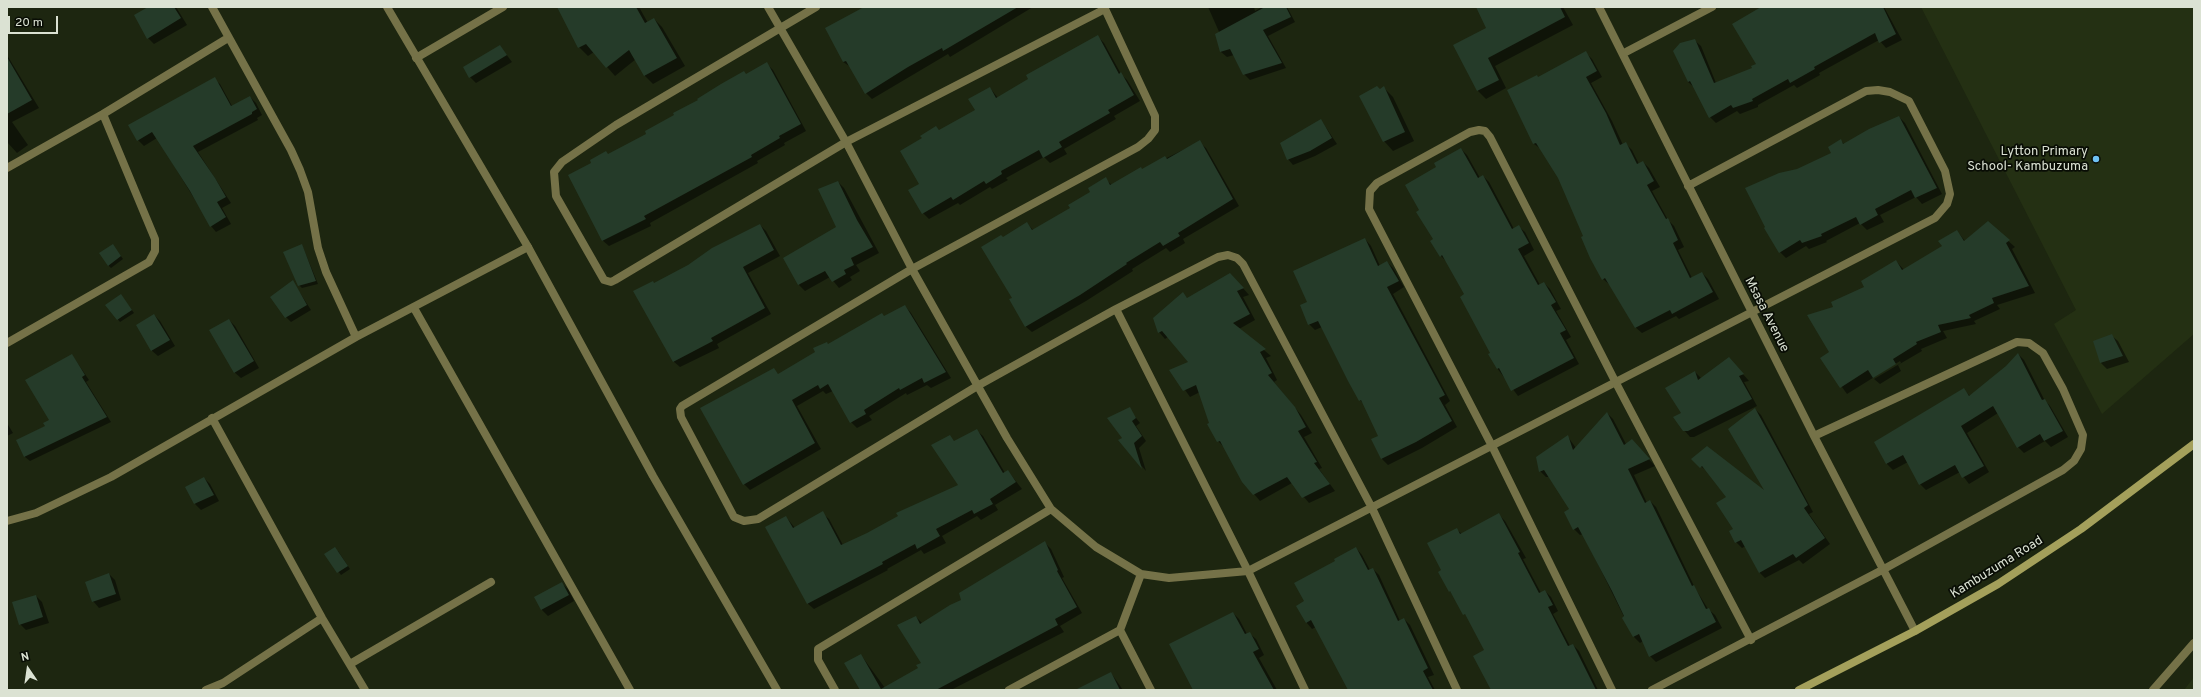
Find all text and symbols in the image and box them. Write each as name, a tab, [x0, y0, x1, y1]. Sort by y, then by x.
scale bar	[10, 8, 60, 34]
text: 20 m	[15, 15, 43, 31]
place label: Lytton Primary School- Kambuzuma	[1967, 144, 2088, 175]
marker: Lytton Primary School- Kambuzuma	[2091, 154, 2101, 164]
street label: Msasa Avenue	[1740, 275, 1792, 355]
street label: Kambuzuma Road	[1948, 533, 2046, 603]
north arrow	[8, 649, 48, 689]
text: N	[20, 650, 31, 665]

